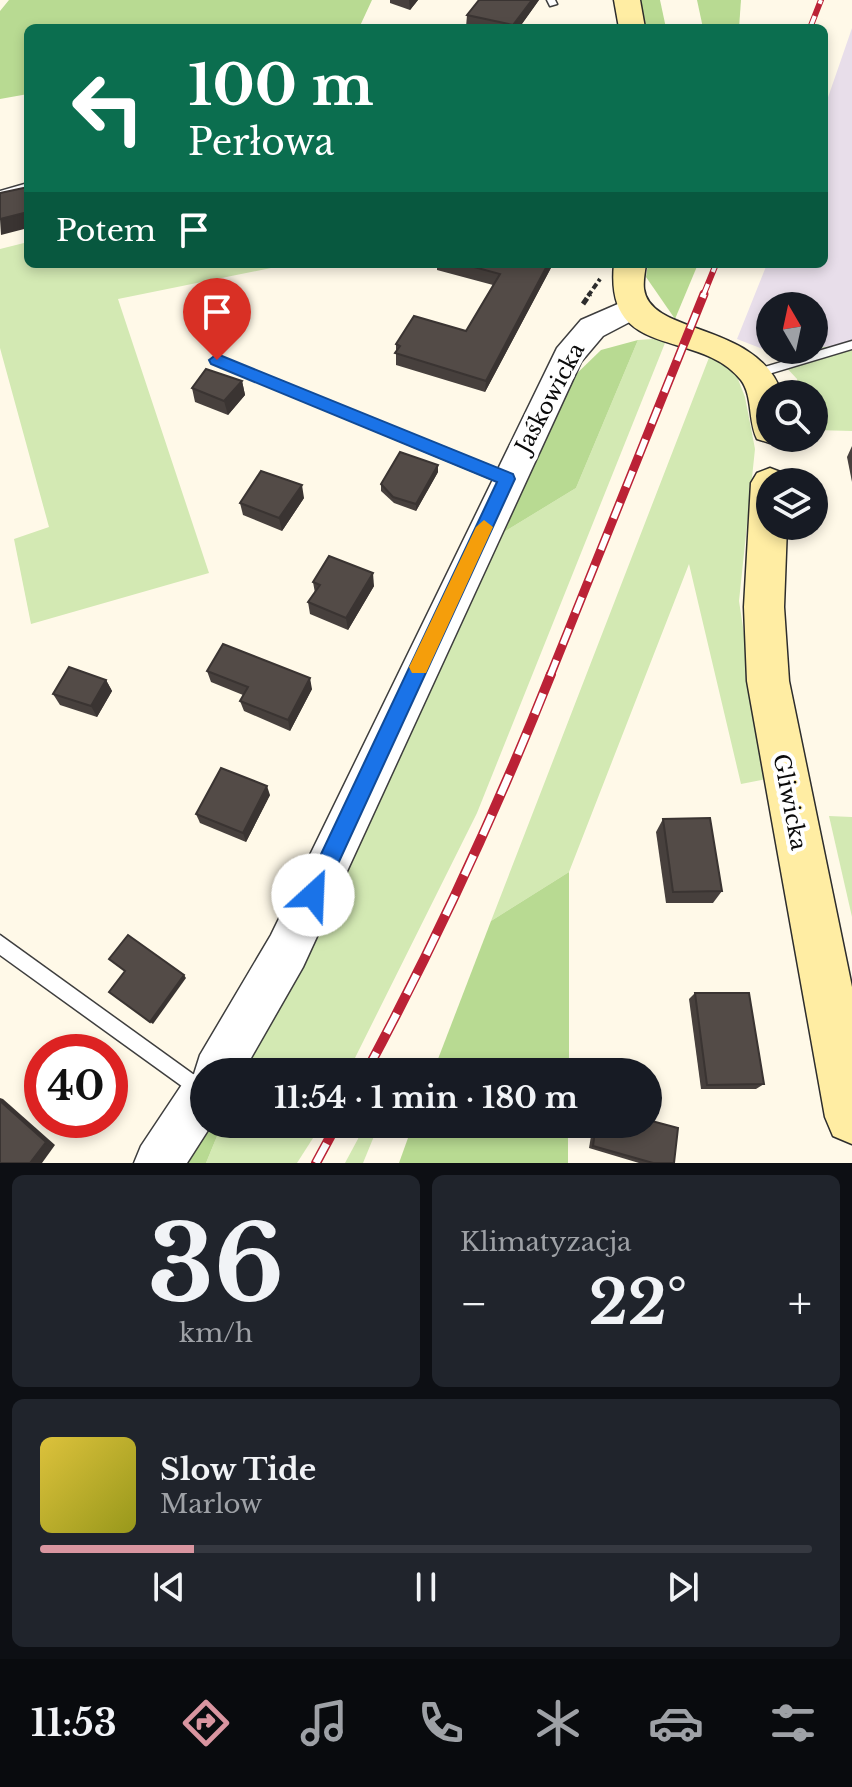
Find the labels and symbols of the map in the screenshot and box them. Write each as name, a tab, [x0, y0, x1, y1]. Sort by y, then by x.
pin	[183, 278, 251, 360]
north arrow	[756, 292, 828, 364]
street label: Jaśkowicka	[508, 338, 591, 460]
street label: Gliwicka	[767, 752, 813, 853]
position arrow	[271, 853, 355, 937]
speed limit sign: 40	[24, 1034, 128, 1138]

